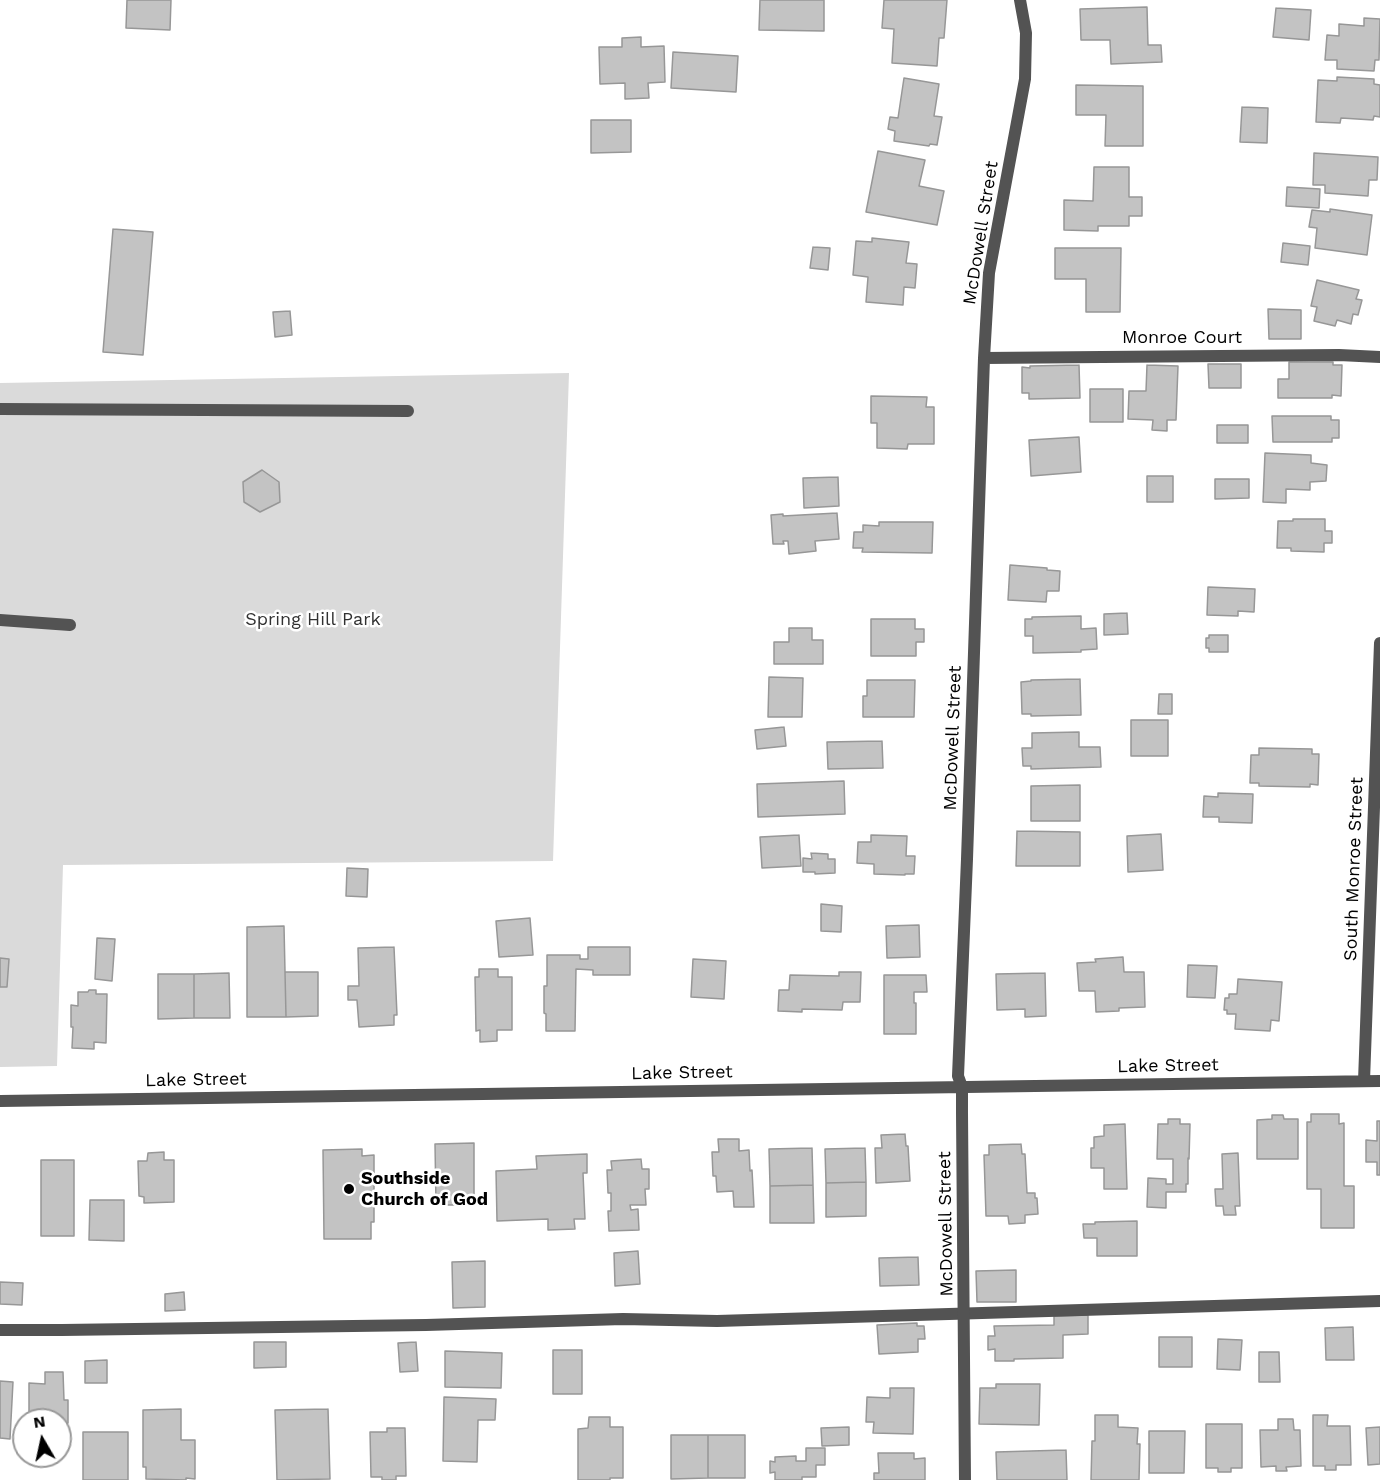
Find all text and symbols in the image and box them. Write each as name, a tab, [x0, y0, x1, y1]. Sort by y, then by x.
street label: McDowell Street	[959, 160, 1003, 306]
street label: Monroe Court	[1122, 327, 1242, 349]
park label: Spring Hill Park	[245, 609, 381, 631]
street label: McDowell Street	[940, 665, 966, 811]
street label: South Monroe Street	[1340, 777, 1368, 961]
street label: Lake Street	[1117, 1054, 1219, 1078]
street label: Lake Street	[631, 1061, 733, 1085]
street label: Lake Street	[145, 1068, 247, 1092]
street label: McDowell Street	[934, 1151, 958, 1297]
place label: Southside Church of God	[361, 1168, 488, 1210]
marker: Southside Church of God	[342, 1182, 356, 1196]
north arrow	[12, 1408, 72, 1468]
text: N	[32, 1411, 47, 1432]

